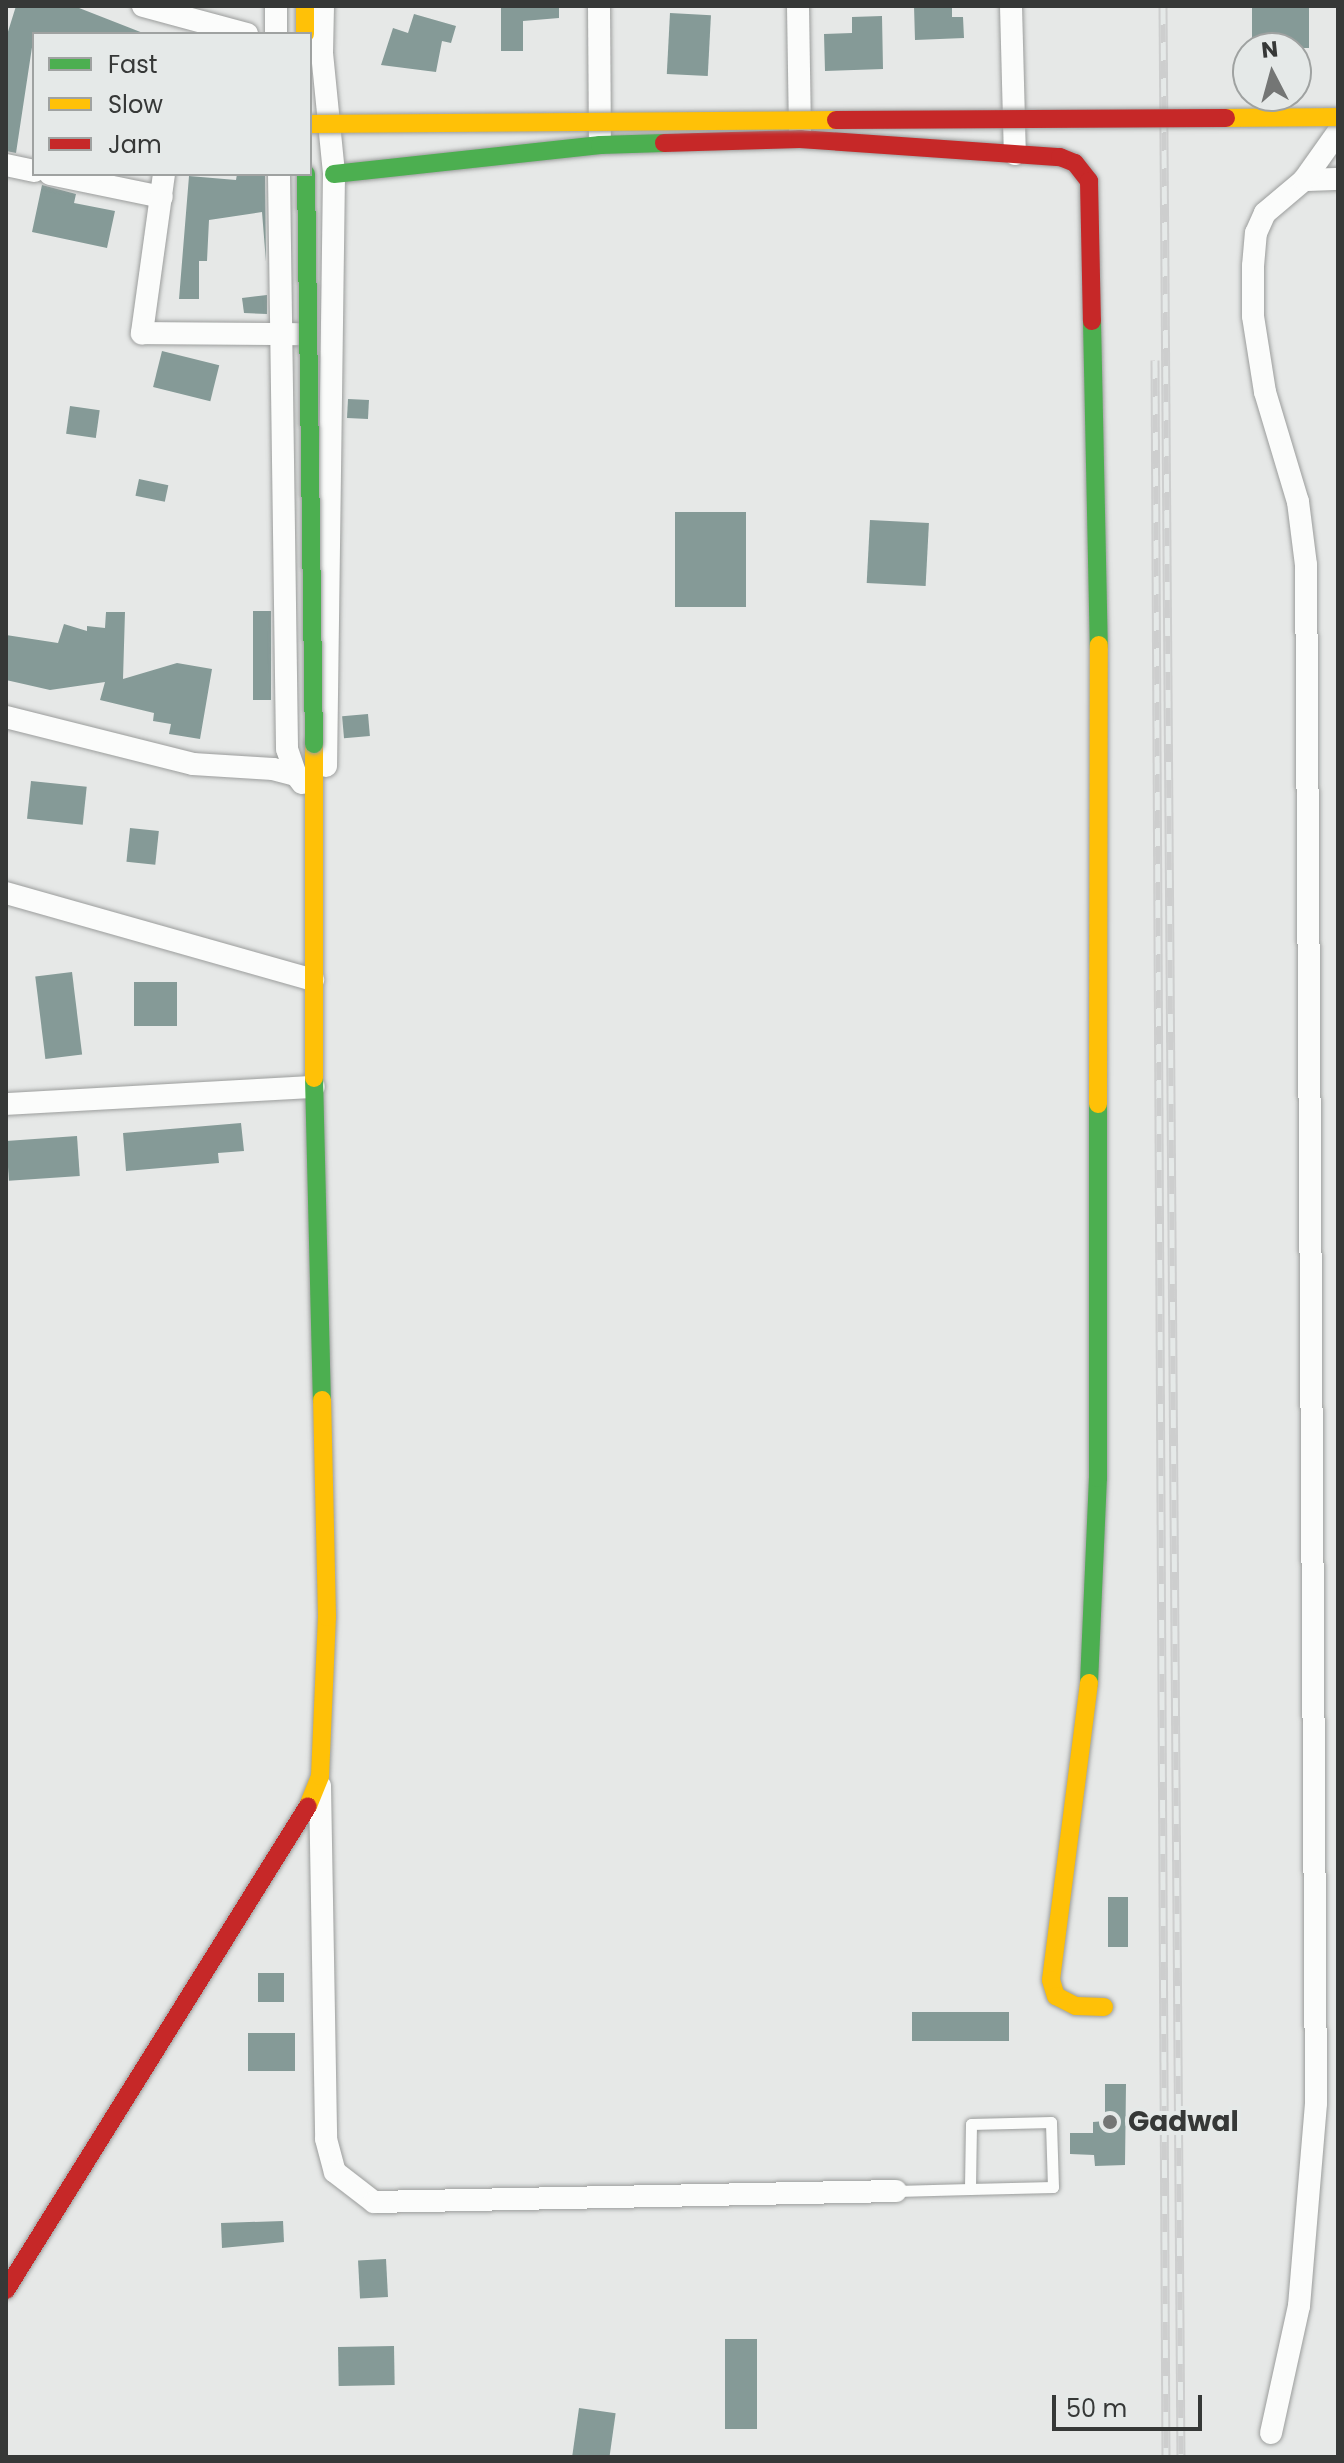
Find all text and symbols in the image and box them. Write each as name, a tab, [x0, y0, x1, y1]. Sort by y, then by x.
legend	[32, 32, 312, 176]
north arrow	[1232, 32, 1312, 112]
text: N	[1260, 33, 1279, 66]
text: Fast	[108, 48, 158, 81]
text: Slow	[108, 88, 163, 121]
text: Jam	[108, 128, 162, 161]
place label: Gadwal	[1128, 2105, 1239, 2139]
marker: Gadwal	[1099, 2111, 1121, 2133]
scale bar	[1056, 2379, 1206, 2429]
text: 50 m	[1066, 2392, 1127, 2425]

